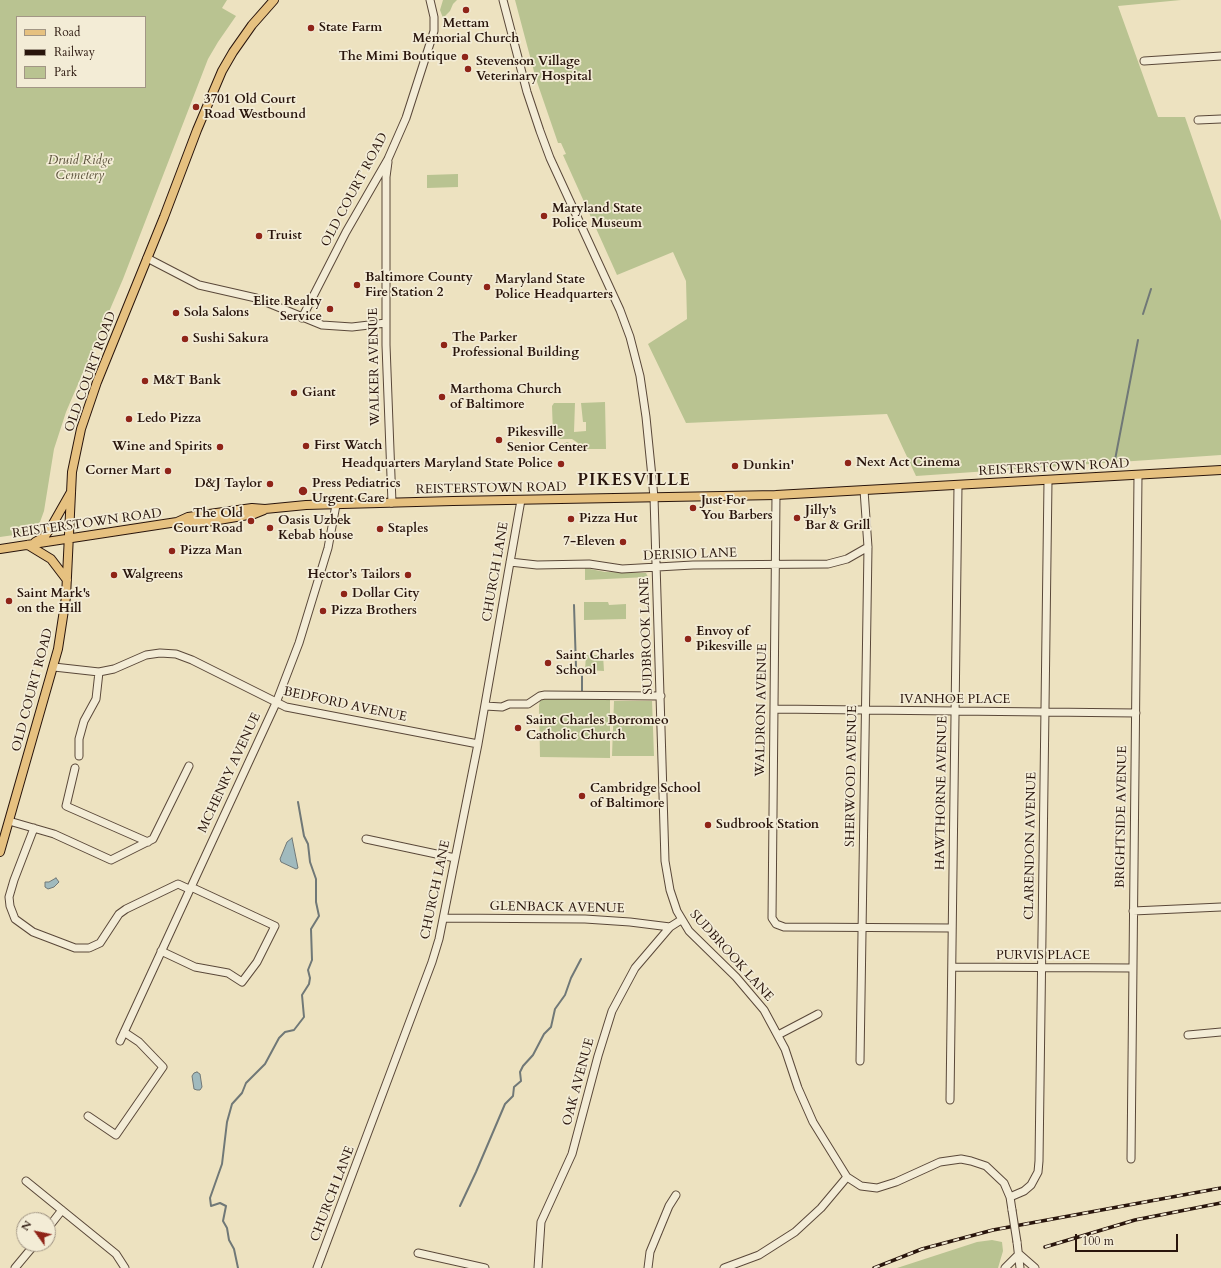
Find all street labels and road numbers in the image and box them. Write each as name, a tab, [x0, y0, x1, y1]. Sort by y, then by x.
street label: OLD COURT ROAD	[318, 130, 392, 250]
street label: WALKER AVENUE	[366, 308, 384, 426]
street label: OLD COURT ROAD	[62, 310, 120, 434]
street label: REISTERSTOWN ROAD	[978, 456, 1130, 480]
street label: REISTERSTOWN ROAD	[415, 480, 567, 498]
street label: REISTERSTOWN ROAD	[11, 506, 163, 542]
street label: CHURCH LANE	[480, 521, 512, 623]
street label: DERISIO LANE	[643, 546, 737, 564]
street label: SUDBROOK LANE	[637, 577, 657, 695]
street label: OLD COURT ROAD	[9, 627, 57, 753]
street label: WALDRON AVENUE	[753, 643, 771, 777]
street label: BEDFORD AVENUE	[282, 684, 408, 726]
street label: IVANHOE PLACE	[900, 692, 1010, 708]
street label: SHERWOOD AVENUE	[843, 705, 861, 847]
street label: MCHENRY AVENUE	[195, 710, 265, 836]
street label: HAWTHORNE AVENUE	[933, 716, 951, 870]
street label: BRIGHTSIDE AVENUE	[1113, 746, 1131, 888]
street label: CLARENDON AVENUE	[1022, 772, 1040, 920]
street label: CHURCH LANE	[418, 839, 454, 941]
street label: GLENBACK AVENUE	[489, 899, 625, 917]
street label: SUDBROOK LANE	[686, 907, 776, 1005]
street label: PURVIS PLACE	[996, 948, 1090, 964]
street label: OAK AVENUE	[560, 1036, 598, 1128]
street label: CHURCH LANE	[308, 1144, 358, 1244]

